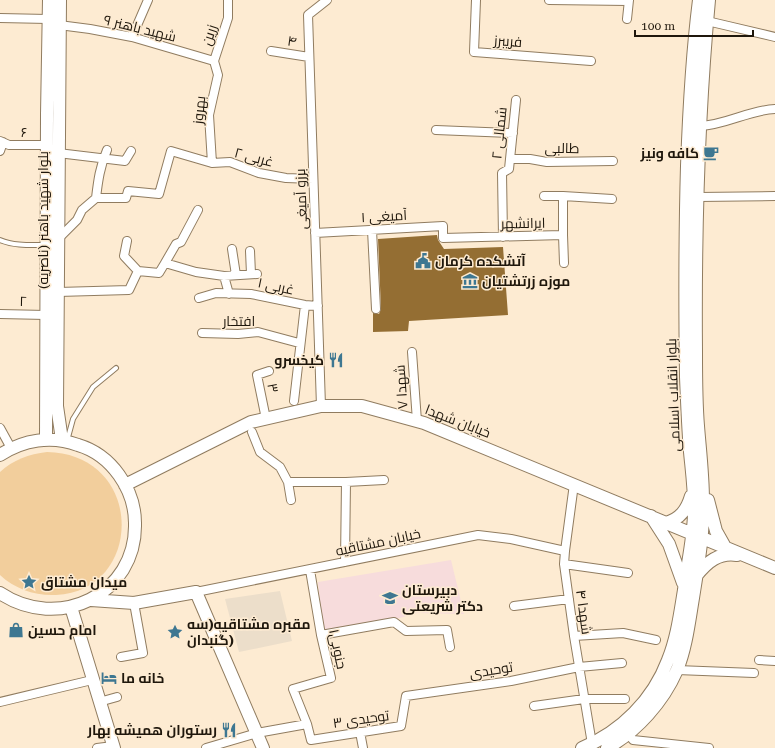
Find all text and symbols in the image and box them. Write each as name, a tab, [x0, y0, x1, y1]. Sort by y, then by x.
street label: شهید باهنر ۹	[102, 11, 178, 45]
scale bar	[635, 12, 753, 38]
text: 100 m	[641, 19, 675, 33]
street label: زرین	[198, 23, 220, 47]
street label: ۴	[286, 32, 298, 50]
street label: فریبرز	[492, 32, 523, 50]
street label: بهروز	[189, 95, 208, 126]
street label: ۲ شمالی	[488, 106, 510, 160]
street label: ۶	[21, 124, 27, 140]
street label: طالبی	[544, 140, 580, 156]
street label: ۲ غربی	[233, 144, 275, 170]
cafe icon: کافه ونیز	[702, 144, 720, 162]
place label: کافه ونیز	[640, 145, 699, 162]
street label: بلوار شهید باهنر (ناصریه)	[35, 151, 51, 289]
street label: برزو آمیغی	[292, 168, 310, 230]
street label: آمیغی ۱	[361, 207, 408, 225]
street label: ایرانشهر	[500, 215, 545, 231]
public building icon: آتشکده کرمان	[414, 252, 432, 270]
place label: آتشکده کرمان	[435, 253, 526, 270]
museum icon: موزه زرتشتیان	[461, 272, 479, 290]
place label: موزه زرتشتیان	[482, 273, 570, 290]
street label: ۱ غربی	[256, 274, 296, 298]
street label: ۲	[19, 293, 27, 309]
street label: افتخار	[222, 313, 255, 329]
street label: بلوار انقلاب اسلامی	[663, 338, 683, 452]
restaurant icon: کیخسرو	[327, 351, 345, 369]
place label: کیخسرو	[274, 352, 324, 369]
street label: شهدا ۷	[391, 364, 411, 410]
street label: ۳	[264, 382, 282, 394]
street label: خیابان شهدا	[423, 401, 493, 441]
street label: خیابان مشتاقیه	[334, 525, 422, 559]
place icon: ميدان مشتاق	[20, 573, 38, 591]
place label: ميدان مشتاق	[41, 574, 127, 591]
place label: دبیرستان دکتر شریعتی	[402, 582, 483, 615]
school or university icon: دبیرستان دکتر شریعتی	[381, 589, 399, 607]
street label: شهدا ۴	[573, 589, 595, 635]
place label: مقبره مشتاقیه(سه گنبدان)	[187, 616, 311, 648]
shop icon: امام حسین	[7, 621, 25, 639]
place label: امام حسین	[28, 622, 97, 640]
place icon: مقبره مشتاقیه(سه گنبدان)	[166, 623, 184, 641]
street label: جنوبی۱	[326, 628, 350, 670]
street label: توحیدی	[468, 659, 514, 681]
hotel icon: خانه ما	[100, 669, 118, 687]
place label: خانه ما	[121, 670, 164, 686]
street label: توحیدی ۳	[332, 707, 390, 731]
restaurant icon: رستوران همیشه بهار	[220, 721, 238, 739]
place label: رستوران همیشه بهار	[87, 722, 217, 739]

